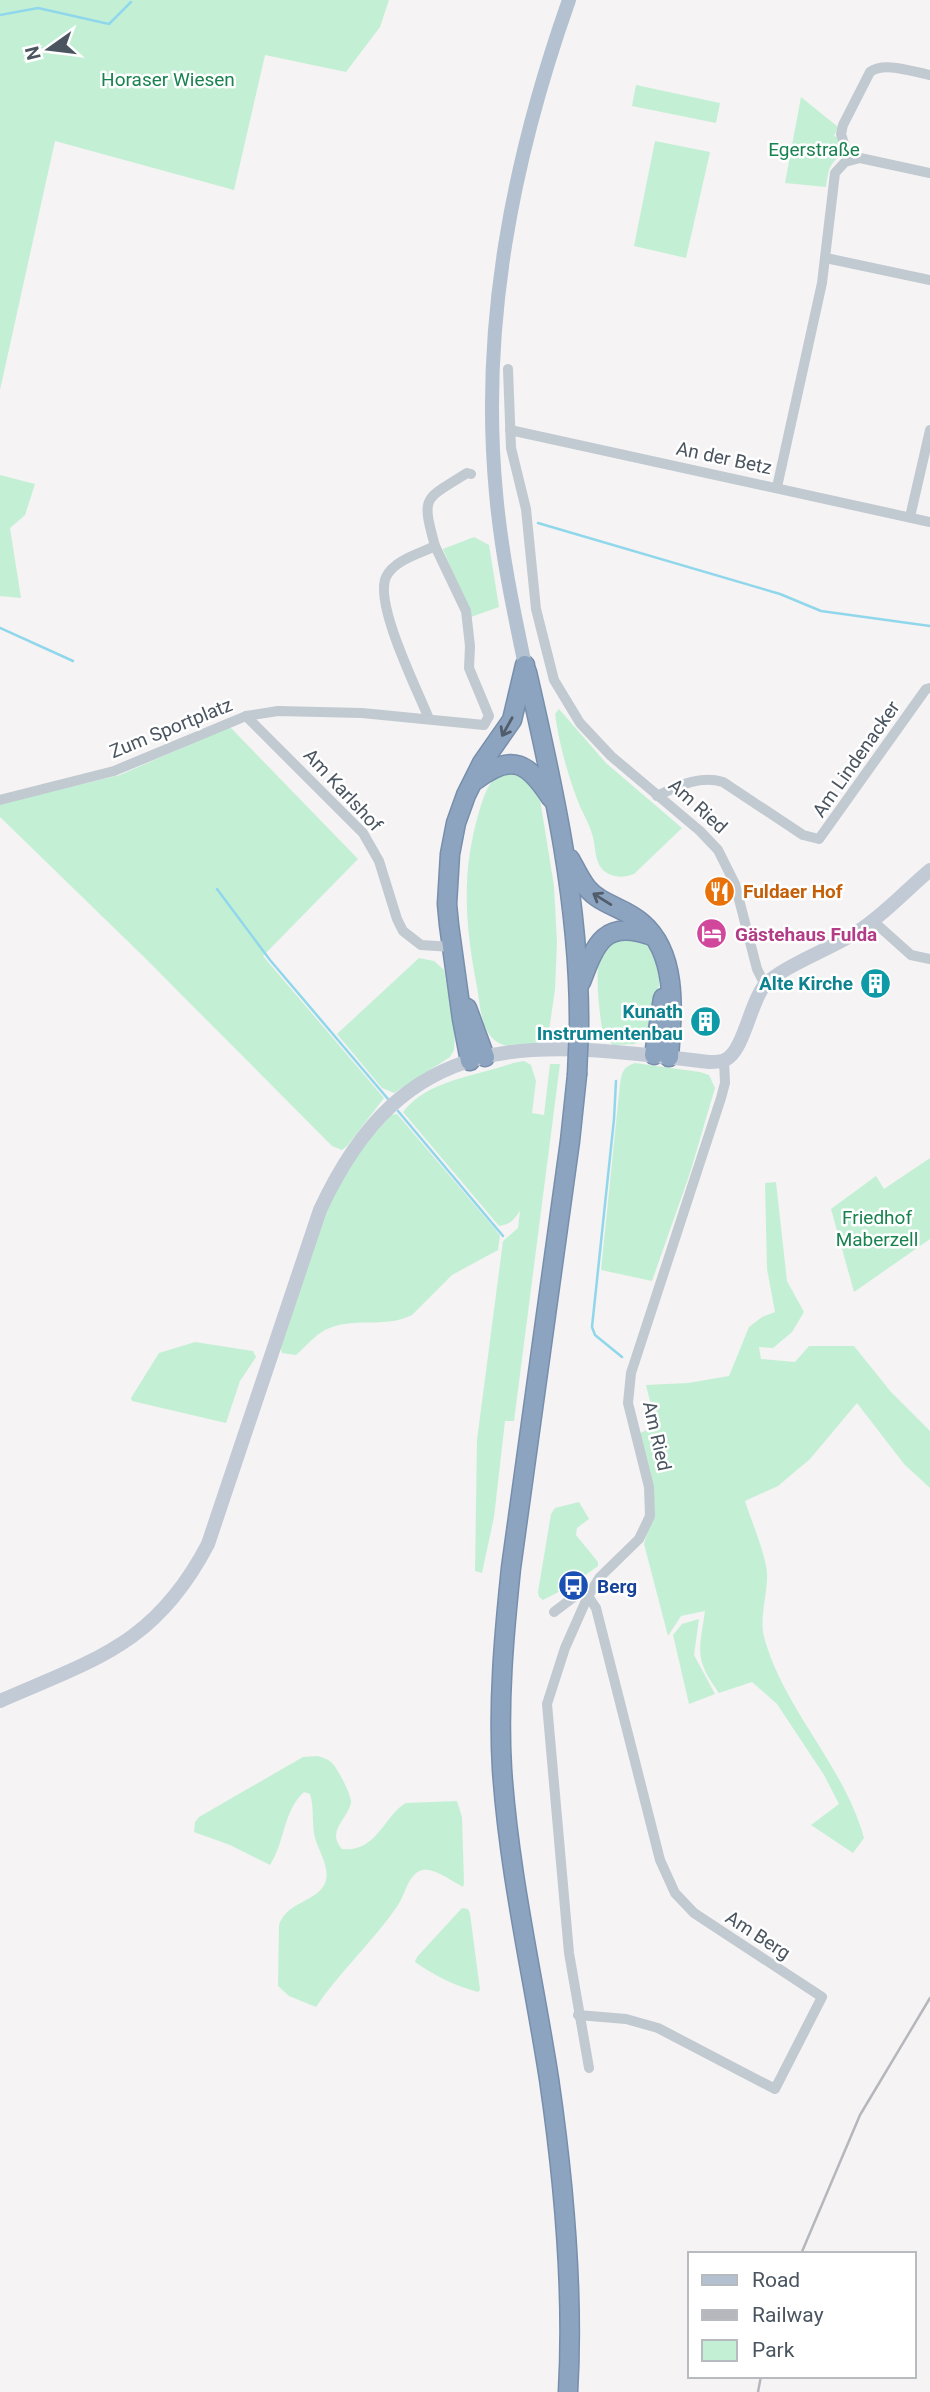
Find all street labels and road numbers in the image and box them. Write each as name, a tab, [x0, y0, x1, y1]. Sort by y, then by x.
street label: An der Betz	[674, 437, 774, 479]
street label: Zum Sportplatz	[106, 693, 236, 763]
street label: Am Lindenacker	[807, 696, 905, 822]
street label: Am Karlshof	[299, 744, 387, 836]
street label: Am Ried	[664, 774, 732, 838]
street label: Am Ried	[638, 1399, 676, 1473]
street label: Am Berg	[721, 1906, 795, 1964]

